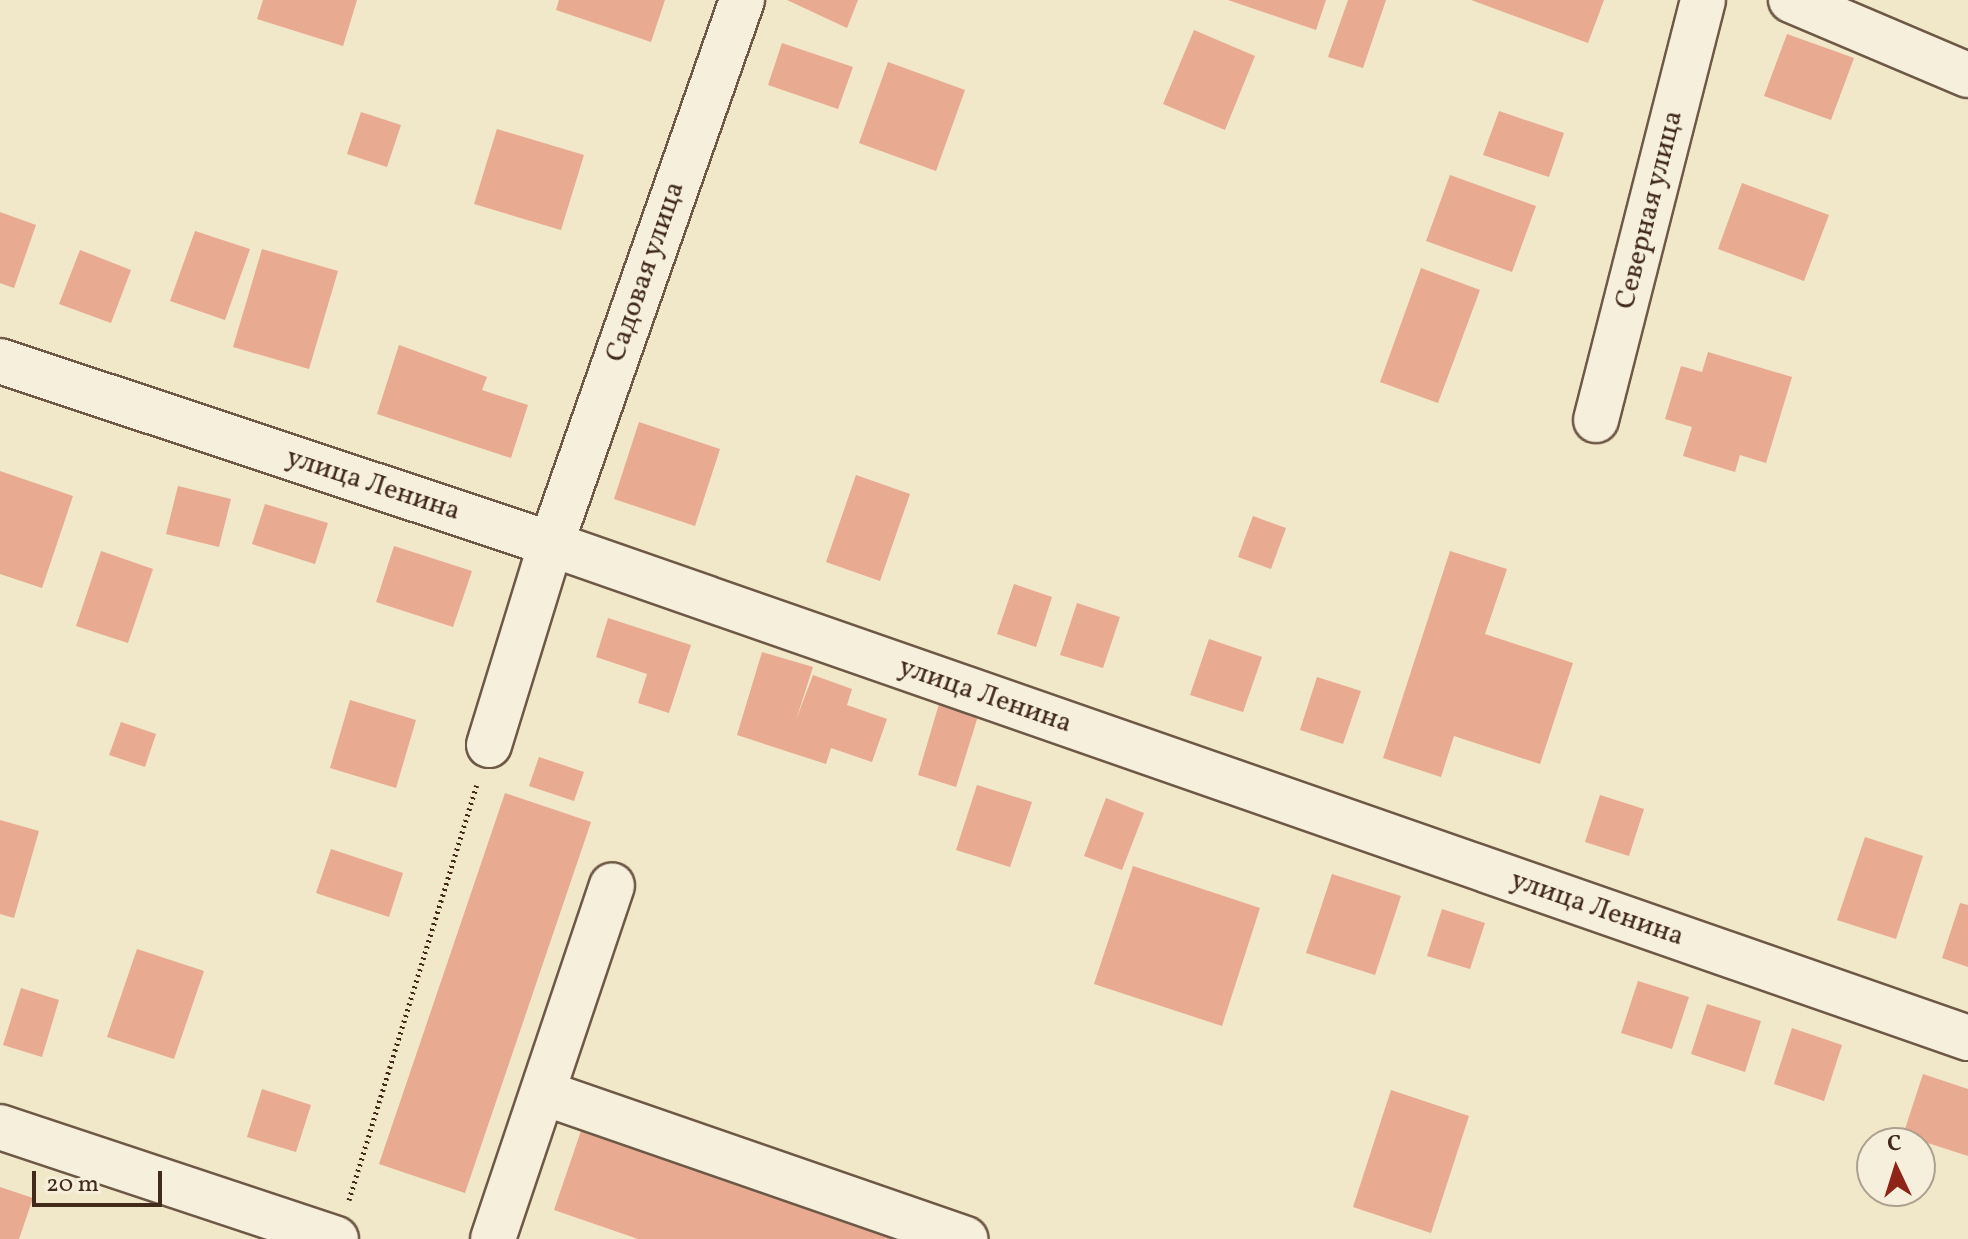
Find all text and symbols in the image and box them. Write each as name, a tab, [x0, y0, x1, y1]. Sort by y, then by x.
street label: Северная улица	[1609, 107, 1691, 313]
street label: Садовая улица	[599, 177, 693, 367]
street label: улица Ленина	[282, 441, 464, 529]
street label: улица Ленина	[894, 651, 1076, 741]
street label: улица Ленина	[1506, 864, 1688, 954]
north arrow	[1856, 1127, 1936, 1207]
text: С	[1886, 1129, 1903, 1161]
scale bar	[36, 1155, 166, 1205]
text: 20 m	[46, 1168, 99, 1202]

